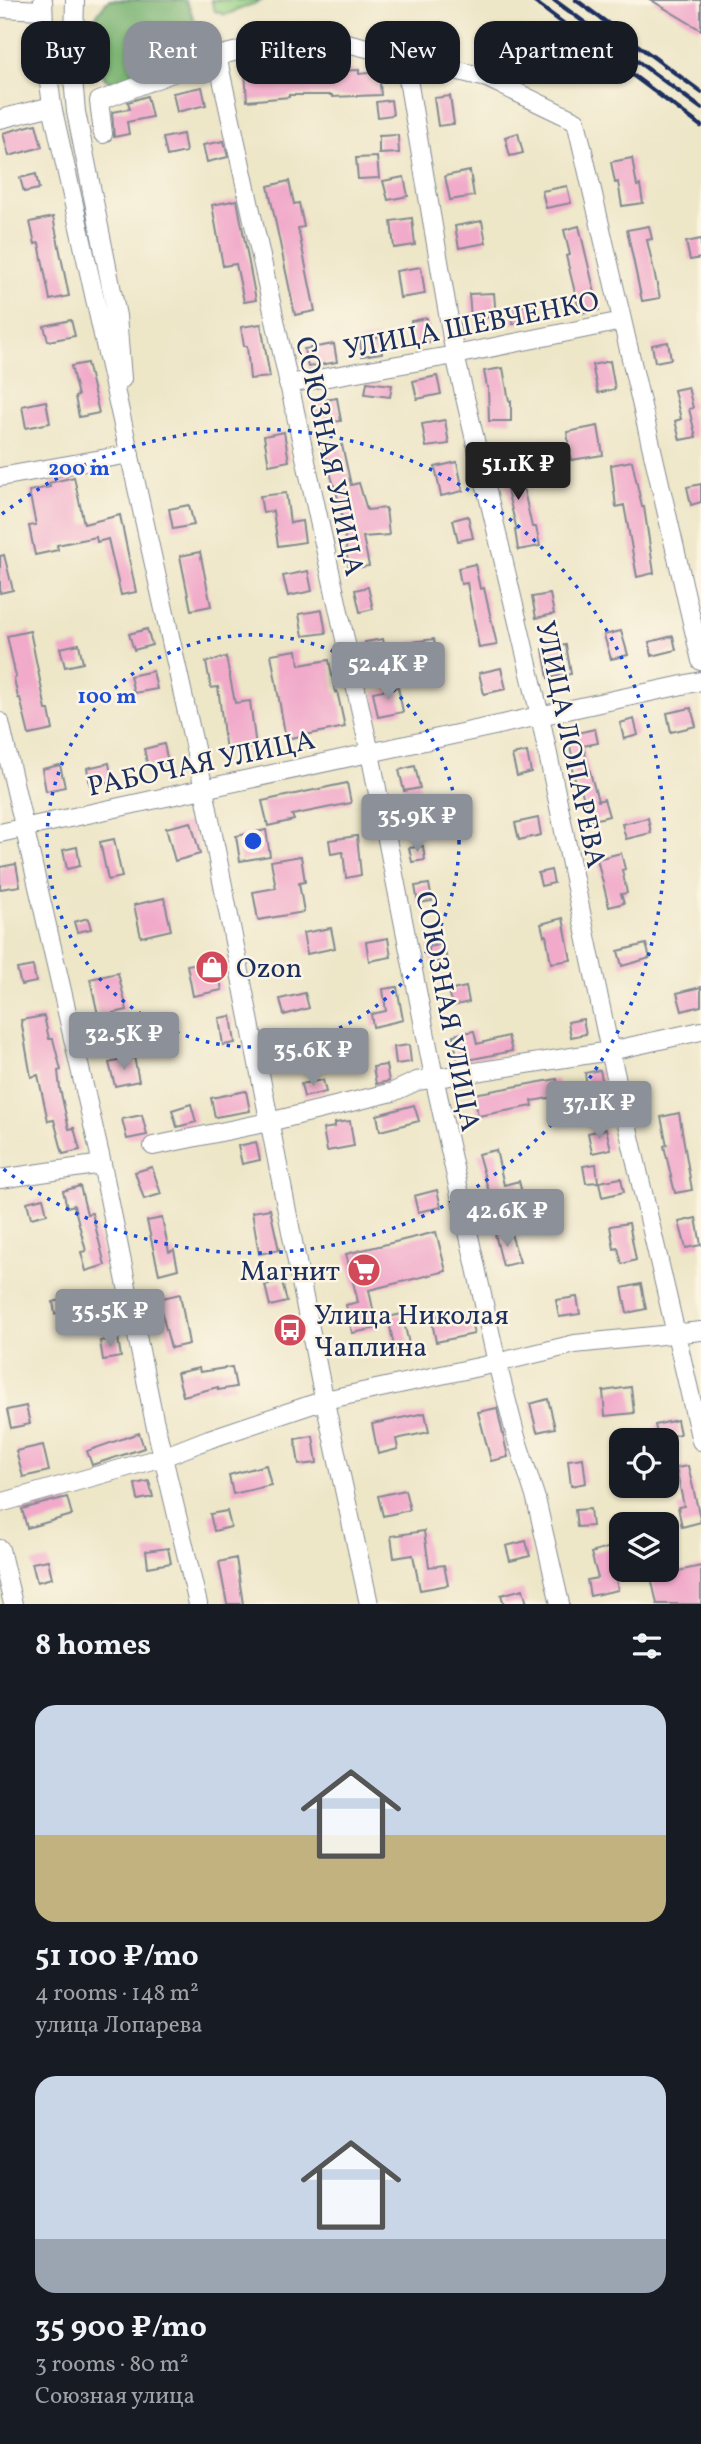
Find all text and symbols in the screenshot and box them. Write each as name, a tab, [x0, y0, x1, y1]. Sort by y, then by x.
chip: Buy	[21, 21, 110, 84]
chip: Rent	[124, 21, 222, 84]
chip: Filters	[236, 21, 351, 84]
chip: New	[365, 21, 460, 84]
chip: Apartment	[474, 21, 638, 84]
street label: УЛИЦА ШЕВЧЕНКО	[340, 283, 603, 370]
street label: СОЮЗНАЯ УЛИЦА	[284, 333, 373, 580]
pin: 51.1K ₽	[453, 442, 583, 502]
text: 51.1K ₽	[481, 449, 555, 481]
text: 200 m	[48, 455, 110, 484]
street label: УЛИЦА ЛОПАРЕВА	[524, 617, 615, 872]
pin: 52.4K ₽	[323, 642, 453, 702]
text: 52.4K ₽	[348, 649, 428, 681]
text: 100 m	[77, 683, 137, 712]
street label: РАБОЧАЯ УЛИЦА	[84, 721, 319, 808]
pin: 35.9K ₽	[352, 794, 482, 854]
text: 35.9K ₽	[377, 801, 457, 833]
centre of rings	[241, 829, 265, 853]
street label: СОЮЗНАЯ УЛИЦА	[404, 888, 489, 1135]
shop icon: Ozon	[193, 948, 231, 986]
place label: Ozon	[236, 950, 302, 989]
pin: 32.5K ₽	[59, 1012, 189, 1072]
text: 32.5K ₽	[85, 1019, 163, 1051]
pin: 35.6K ₽	[248, 1028, 378, 1088]
text: 35.6K ₽	[274, 1035, 352, 1067]
pin: 37.1K ₽	[534, 1082, 664, 1141]
text: 37.1K ₽	[562, 1088, 636, 1120]
pin: 42.6K ₽	[442, 1190, 572, 1249]
text: 42.6K ₽	[466, 1196, 548, 1228]
supermarket icon: Магнит	[345, 1251, 383, 1289]
place label: Магнит	[240, 1253, 340, 1292]
pin: 35.5K ₽	[45, 1290, 175, 1349]
text: 35.5K ₽	[71, 1296, 149, 1328]
place label: Улица Николая Чаплина	[314, 1297, 509, 1368]
bus stop icon: Улица Николая Чаплина	[271, 1311, 309, 1349]
map controls	[609, 1428, 679, 1582]
button: locate	[609, 1428, 679, 1498]
button: layers	[609, 1512, 679, 1582]
text: 8 homes	[35, 1625, 151, 1667]
icon: filters	[628, 1627, 666, 1665]
icon: home	[288, 1751, 414, 1877]
text: 51 100 ₽/mo	[35, 1936, 199, 1978]
text: 4 rooms · 148 m²	[35, 1978, 199, 2010]
text: улица Лопарева	[35, 2010, 203, 2042]
icon: home	[288, 2122, 414, 2248]
text: 35 900 ₽/mo	[35, 2307, 207, 2349]
text: 3 rooms · 80 m²	[35, 2349, 188, 2381]
text: Союзная улица	[35, 2381, 195, 2413]

